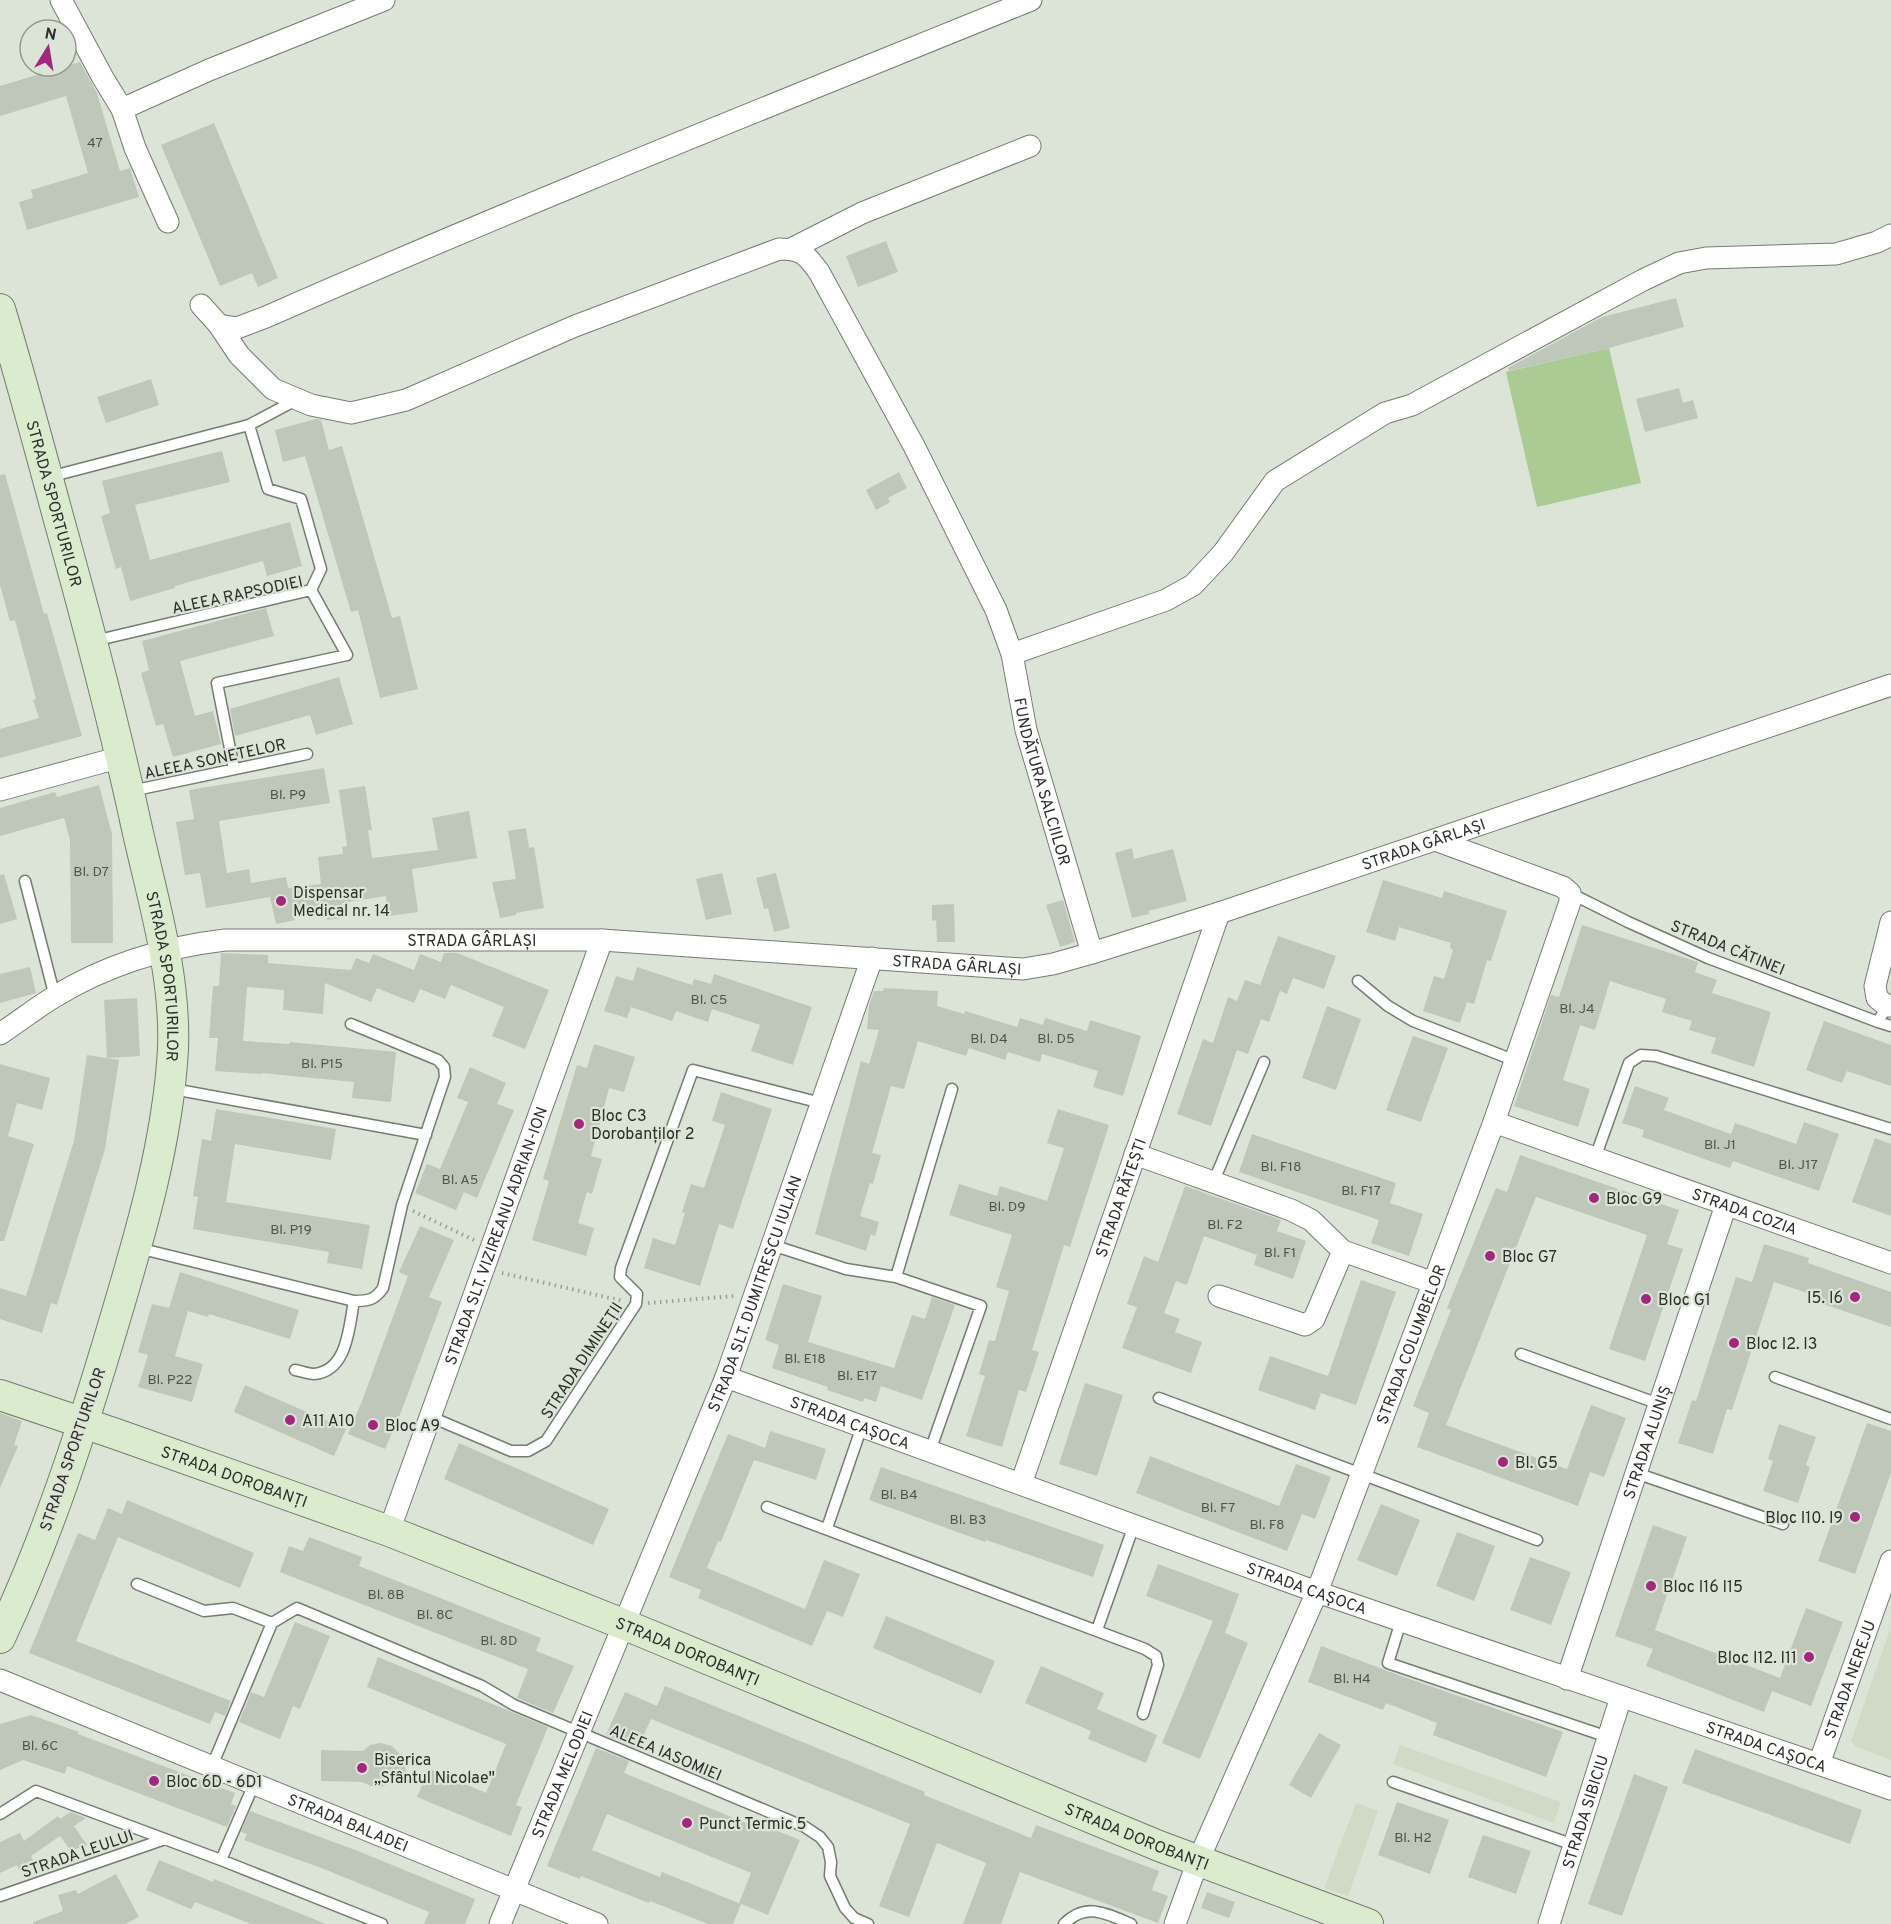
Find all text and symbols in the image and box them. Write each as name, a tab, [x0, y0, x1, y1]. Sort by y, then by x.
north arrow	[18, 18, 78, 78]
text: N	[43, 24, 58, 46]
house number: 47	[87, 135, 103, 152]
street label: STRADA SPORTURILOR	[20, 418, 85, 589]
street label: ALEEA RAPSODIEI	[170, 572, 305, 620]
street label: FUNDĂTURA SALCIILOR	[1008, 696, 1074, 869]
street label: ALEEA SONETELOR	[143, 735, 288, 785]
house number: Bl. P9	[270, 787, 306, 804]
street label: STRADA GÂRLAȘI	[1360, 815, 1488, 876]
house number: Bl. D7	[73, 864, 109, 881]
place label: Dispensar Medical nr. 14	[293, 884, 390, 922]
street label: STRADA SPORTURILOR	[140, 890, 181, 1062]
marker: Dispensar Medical nr. 14	[274, 894, 288, 908]
street label: STRADA CĂTINEI	[1667, 915, 1788, 981]
street label: STRADA GÂRLAȘI	[407, 930, 537, 952]
street label: STRADA GÂRLAȘI	[892, 952, 1022, 981]
house number: Bl. C5	[690, 992, 728, 1009]
house number: Bl. J4	[1559, 1001, 1595, 1018]
house number: Bl. D4	[970, 1031, 1008, 1048]
house number: Bl. D5	[1037, 1031, 1075, 1048]
house number: Bl. P15	[301, 1056, 343, 1073]
street label: STRADA SLT. VIZIREANU ADRIAN-ION	[442, 1104, 553, 1368]
place label: Bloc C3 Dorobanților 2	[591, 1107, 695, 1145]
marker: Bloc C3 Dorobanților 2	[572, 1117, 586, 1131]
street label: STRADA RĂTEȘTI	[1092, 1136, 1152, 1261]
house number: Bl. J1	[1704, 1137, 1736, 1154]
house number: Bl. J17	[1778, 1157, 1818, 1174]
house number: Bl. F18	[1261, 1159, 1301, 1176]
house number: Bl. A5	[442, 1172, 478, 1189]
street label: STRADA SLT. DUMITRESCU IULIAN	[705, 1173, 807, 1416]
house number: Bl. F17	[1341, 1183, 1381, 1200]
street label: STRADA COZIA	[1689, 1185, 1799, 1241]
place label: Bloc G9	[1606, 1190, 1662, 1210]
marker: Bloc G9	[1587, 1191, 1601, 1205]
house number: Bl. D9	[988, 1199, 1026, 1216]
house number: Bl. F2	[1207, 1217, 1243, 1234]
house number: Bl. P19	[270, 1222, 312, 1239]
house number: Bl. F1	[1264, 1245, 1296, 1262]
place label: Bloc G7	[1502, 1248, 1557, 1268]
marker: Bloc G7	[1483, 1249, 1497, 1263]
street label: STRADA COLUMBELOR	[1373, 1262, 1451, 1428]
place label: I5. I6	[1807, 1289, 1843, 1309]
marker: I5. I6	[1848, 1290, 1862, 1304]
place label: Bloc G1	[1658, 1291, 1711, 1311]
marker: Bloc G1	[1639, 1292, 1653, 1306]
street label: STRADA DIMINEȚII	[537, 1299, 628, 1423]
place label: Bloc I2. I3	[1746, 1335, 1817, 1355]
marker: Bloc I2. I3	[1727, 1336, 1741, 1350]
house number: Bl. E18	[784, 1351, 826, 1368]
street label: STRADA SPORTURILOR	[36, 1365, 111, 1534]
house number: Bl. E17	[837, 1368, 877, 1385]
house number: Bl. P22	[147, 1372, 193, 1389]
street label: STRADA ALUNIȘ	[1620, 1383, 1677, 1502]
street label: STRADA CAȘOCA	[787, 1393, 912, 1455]
place label: A11 A10	[302, 1412, 355, 1432]
marker: A11 A10	[283, 1413, 297, 1427]
place label: Bloc A9	[385, 1417, 440, 1437]
marker: Bloc A9	[366, 1418, 380, 1432]
street label: STRADA DOROBANȚI	[158, 1443, 310, 1513]
place label: Bl. G5	[1515, 1454, 1558, 1474]
marker: Bl. G5	[1496, 1455, 1510, 1469]
house number: Bl. B4	[880, 1487, 918, 1504]
house number: Bl. F7	[1201, 1500, 1235, 1517]
place label: Bloc I10. I9	[1765, 1509, 1843, 1529]
marker: Bloc I10. I9	[1848, 1510, 1862, 1524]
house number: Bl. B3	[950, 1512, 986, 1529]
house number: Bl. F8	[1249, 1517, 1285, 1534]
street label: STRADA CAȘOCA	[1243, 1559, 1369, 1620]
place label: Bloc I16 I15	[1663, 1578, 1743, 1598]
marker: Bloc I16 I15	[1644, 1579, 1658, 1593]
house number: Bl. 8B	[368, 1587, 404, 1604]
house number: Bl. 8C	[417, 1607, 453, 1624]
street label: STRADA DOROBANȚI	[612, 1614, 762, 1691]
street label: STRADA NEREJU	[1821, 1618, 1881, 1742]
house number: Bl. 8D	[480, 1633, 518, 1650]
place label: Bloc I12. I11	[1717, 1649, 1797, 1669]
marker: Bloc I12. I11	[1802, 1650, 1816, 1664]
house number: Bl. H4	[1333, 1671, 1371, 1688]
street label: STRADA MELODIEI	[529, 1708, 599, 1842]
street label: STRADA CAȘOCA	[1703, 1718, 1829, 1778]
street label: ALEEA IASOMIEI	[606, 1721, 724, 1786]
house number: Bl. 6C	[22, 1738, 58, 1755]
place label: Biserica „Sfântul Nicolae"	[374, 1751, 495, 1789]
street label: STRADA SIBICIU	[1559, 1753, 1614, 1872]
marker: Biserica „Sfântul Nicolae"	[355, 1761, 369, 1775]
place label: Bloc 6D - 6D1	[166, 1773, 262, 1793]
marker: Bloc 6D - 6D1	[147, 1774, 161, 1788]
street label: STRADA BALADEI	[284, 1790, 411, 1858]
street label: STRADA DOROBANȚI	[1061, 1800, 1211, 1876]
place label: Punct Termic 5	[699, 1815, 806, 1835]
marker: Punct Termic 5	[680, 1816, 694, 1830]
street label: STRADA LEULUI	[19, 1826, 136, 1883]
house number: Bl. H2	[1394, 1830, 1432, 1847]

